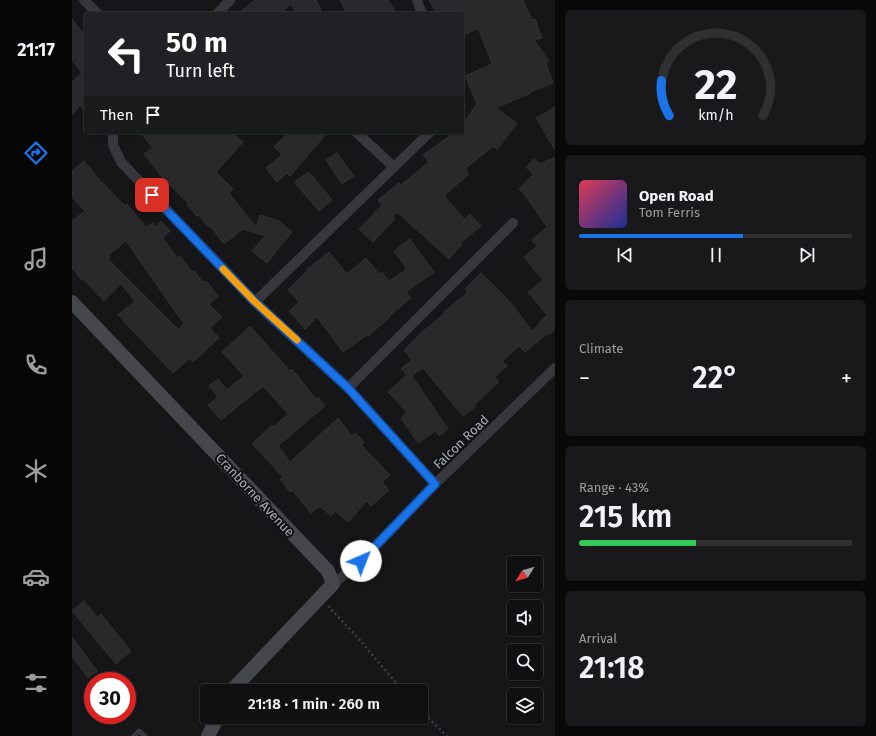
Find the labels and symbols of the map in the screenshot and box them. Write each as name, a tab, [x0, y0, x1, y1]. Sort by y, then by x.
pin	[135, 178, 169, 212]
street label: Falcon Road	[430, 412, 492, 472]
street label: Cranborne Avenue	[213, 450, 297, 540]
position arrow	[340, 540, 382, 582]
north arrow	[507, 556, 543, 592]
speed limit sign: 30	[84, 672, 136, 724]

